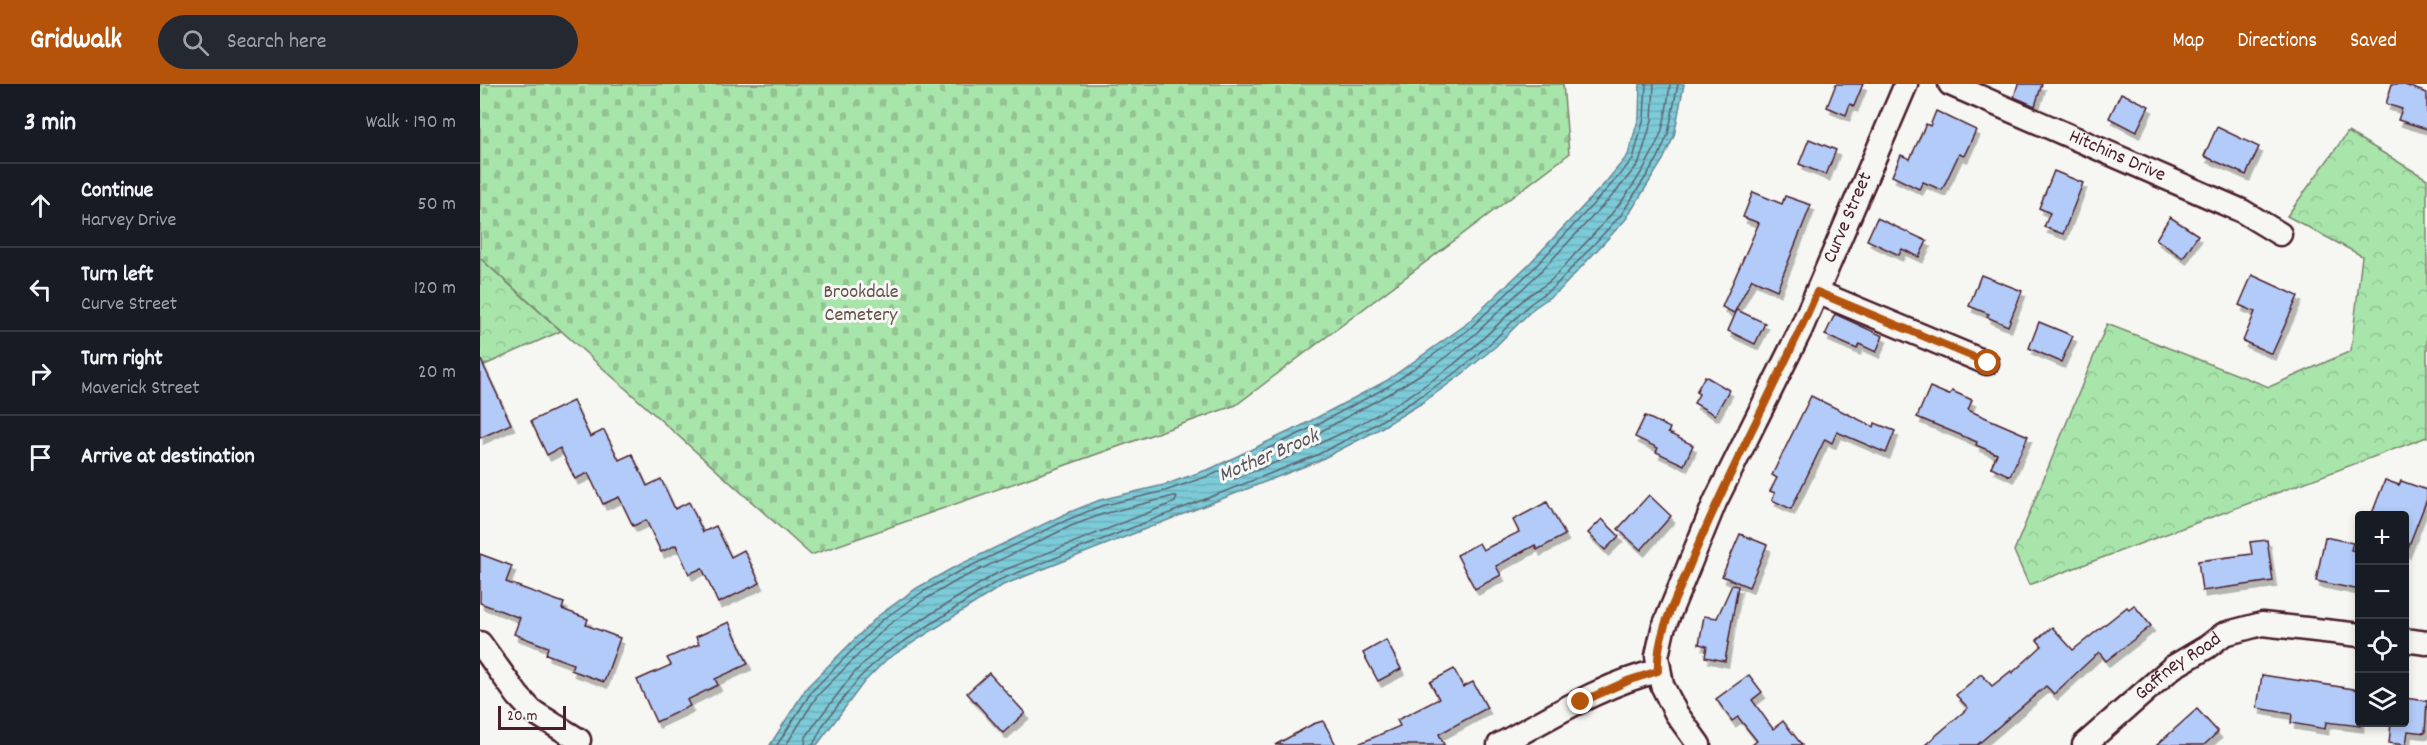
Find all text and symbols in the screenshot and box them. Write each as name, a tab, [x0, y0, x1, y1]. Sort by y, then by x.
search box	[158, 15, 578, 69]
text: Gridwalk	[30, 22, 122, 62]
icon: search	[179, 26, 212, 59]
text: Search here	[227, 27, 327, 58]
text: Map	[2173, 27, 2204, 57]
text: Directions	[2237, 27, 2317, 57]
text: Saved	[2350, 27, 2397, 57]
text: 3 min	[24, 105, 76, 142]
text: Walk · 190 m	[366, 109, 456, 137]
street label: Hitchins Drive	[2064, 123, 2170, 190]
street label: Curve Street	[1817, 168, 1880, 268]
text: Continue	[81, 176, 153, 207]
icon: ahead	[24, 189, 57, 222]
text: 50 m	[418, 191, 456, 219]
text: Harvey Drive	[81, 207, 176, 235]
text: Turn left	[81, 260, 153, 291]
icon: left	[24, 273, 57, 306]
text: 120 m	[414, 275, 456, 303]
park label: Brookdale Cemetery	[823, 279, 899, 330]
text: Curve Street	[81, 291, 177, 319]
text: Turn right	[81, 344, 163, 375]
route start	[1974, 349, 2000, 375]
icon: right	[24, 357, 57, 390]
text: 20 m	[418, 359, 456, 387]
text: Maverick Street	[81, 375, 200, 403]
water label: Mother Brook	[1214, 422, 1326, 491]
icon: arrive	[24, 441, 57, 474]
text: Arrive at destination	[81, 442, 255, 473]
map controls	[2355, 511, 2409, 727]
button: +	[2355, 511, 2409, 565]
button: −	[2355, 565, 2409, 619]
button: locate	[2355, 619, 2409, 673]
street label: Gaffney Road	[2129, 626, 2228, 708]
button: layers	[2355, 673, 2409, 727]
route end	[1567, 688, 1593, 714]
scale bar	[498, 703, 566, 730]
text: 20 m	[507, 705, 537, 728]

